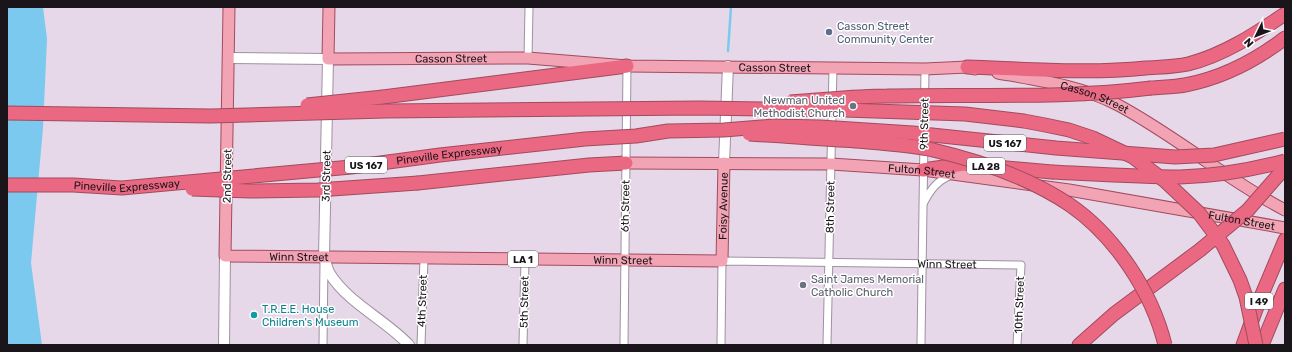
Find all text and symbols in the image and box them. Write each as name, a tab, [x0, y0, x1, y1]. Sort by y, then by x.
north arrow	[1236, 16, 1276, 56]
place label: Casson Street Community Center	[837, 20, 934, 46]
marker: Casson Street Community Center	[824, 27, 834, 37]
text: N	[1242, 35, 1257, 50]
street label: Casson Street	[415, 52, 488, 66]
street label: Casson Street	[738, 61, 812, 75]
street label: Casson Street	[1059, 79, 1132, 117]
place label: Newman United Methodist Church	[754, 94, 845, 120]
street label: 9th Street	[918, 97, 931, 150]
marker: Newman United Methodist Church	[848, 101, 858, 111]
road number: US 167	[984, 135, 1026, 151]
street label: Pineville Expressway	[395, 142, 503, 168]
street label: 2nd Street	[221, 148, 234, 203]
street label: 3rd Street	[320, 149, 333, 202]
road number: US 167	[345, 157, 387, 173]
road number: LA 28	[967, 158, 1005, 174]
street label: Fulton Street	[888, 162, 957, 181]
street label: Foisy Avenue	[716, 172, 731, 240]
street label: Pineville Expressway	[73, 177, 181, 195]
street label: 6th Street	[619, 179, 632, 232]
street label: 8th Street	[824, 180, 837, 233]
street label: Fulton Street	[1207, 209, 1277, 233]
street label: Winn Street	[269, 250, 329, 264]
road number: LA 1	[508, 251, 538, 267]
street label: Winn Street	[593, 254, 653, 267]
street label: Winn Street	[917, 258, 977, 271]
place label: Saint James Memorial Catholic Church	[811, 273, 924, 299]
street label: 4th Street	[415, 274, 430, 327]
street label: 5th Street	[518, 275, 531, 328]
street label: 10th Street	[1012, 276, 1027, 334]
marker: Saint James Memorial Catholic Church	[798, 280, 808, 290]
road number: I 49	[1245, 293, 1273, 309]
place label: T.R.E.E. House Children's Museum	[262, 303, 359, 329]
marker: T.R.E.E. House Children's Museum	[249, 310, 259, 320]

